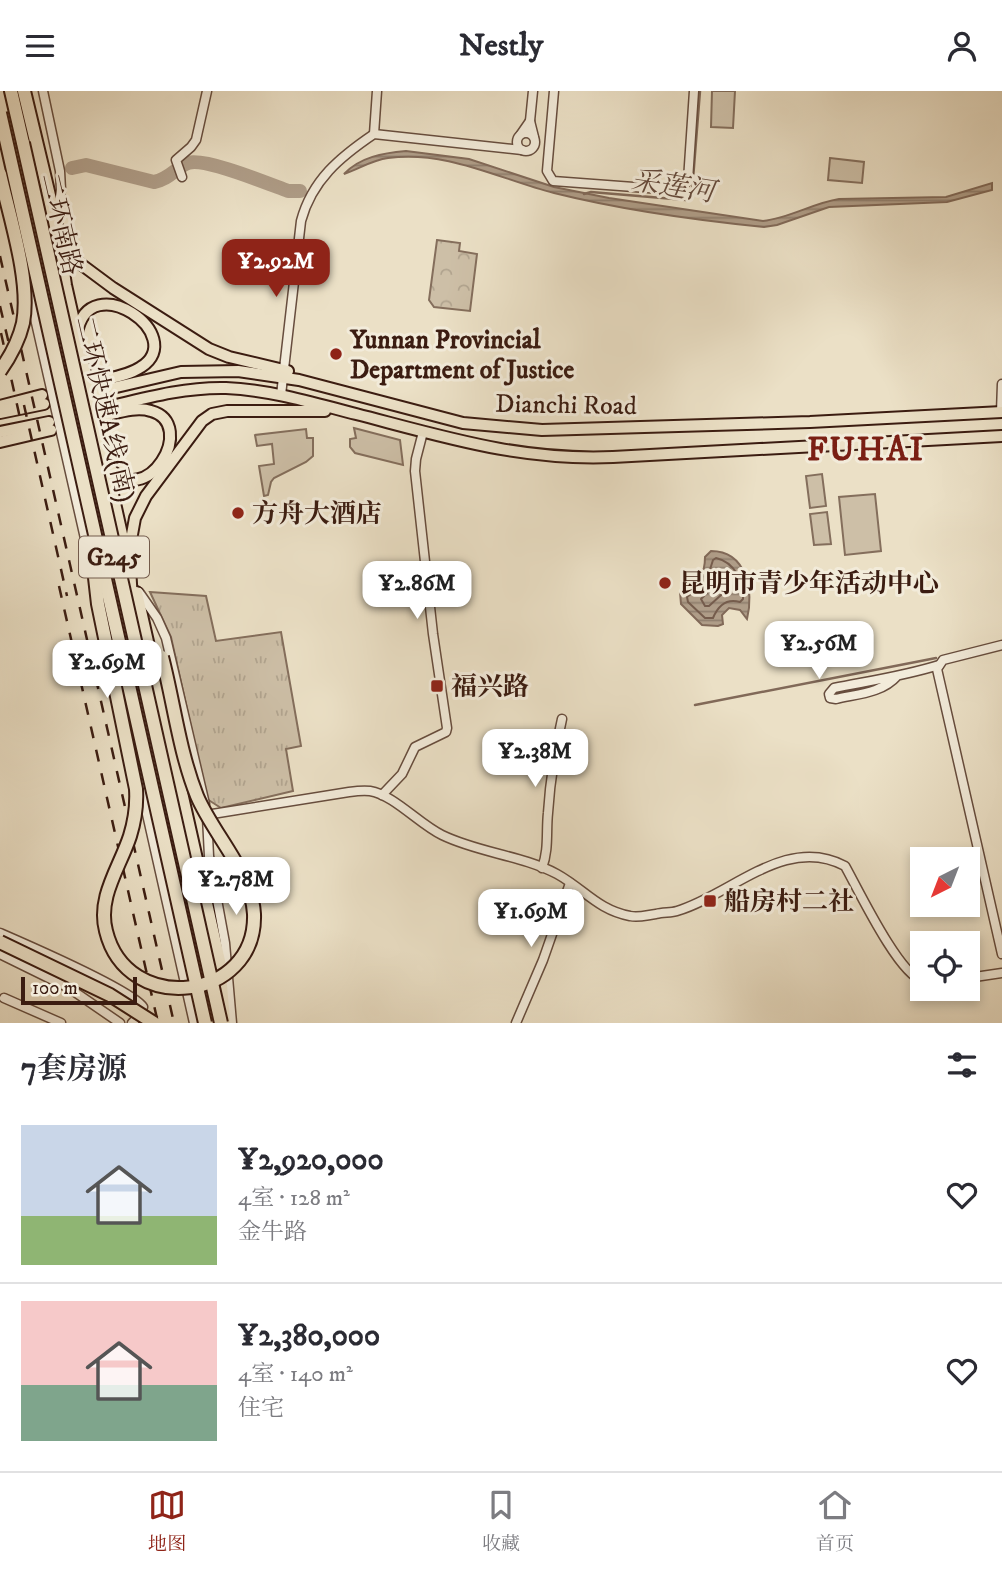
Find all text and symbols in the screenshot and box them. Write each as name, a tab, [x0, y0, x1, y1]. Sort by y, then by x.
text: Nestly	[459, 26, 543, 66]
icon: menu	[21, 27, 59, 65]
icon: person	[943, 27, 981, 65]
water label: 采莲河	[629, 163, 722, 211]
street label: 二环南路	[33, 170, 88, 279]
pin: ¥2.92M	[219, 239, 333, 299]
text: ¥2.92M	[238, 247, 314, 276]
street label: 二环快速A线(南)	[67, 313, 142, 506]
place label: Yunnan Provincial Department of Justice	[349, 324, 575, 387]
marker: Yunnan Provincial Department of Justice	[328, 346, 344, 362]
street label: Dianchi Road	[495, 388, 637, 423]
district label: FUHAI	[807, 430, 925, 471]
place label: 方舟大酒店	[252, 498, 382, 531]
marker: 方舟大酒店	[230, 505, 246, 521]
road number: G245	[79, 537, 149, 577]
pin: ¥2.86M	[360, 561, 474, 621]
place label: 昆明市青少年活动中心	[679, 568, 939, 601]
text: ¥2.86M	[378, 569, 456, 598]
marker: 昆明市青少年活动中心	[657, 575, 673, 591]
pin: ¥2.56M	[762, 621, 876, 681]
text: ¥2.56M	[781, 629, 857, 658]
pin: ¥2.69M	[50, 641, 164, 700]
text: ¥2.69M	[69, 648, 146, 677]
place label: 福兴路	[451, 671, 529, 704]
marker: 福兴路	[429, 678, 445, 694]
pin: ¥2.38M	[478, 729, 592, 789]
text: ¥2.38M	[498, 737, 572, 766]
north arrow	[910, 847, 980, 917]
map controls	[910, 847, 980, 1001]
pin: ¥2.78M	[179, 857, 293, 917]
text: ¥2.78M	[198, 865, 274, 894]
place label: 船房村二社	[724, 886, 854, 919]
pin: ¥1.69M	[474, 889, 588, 949]
marker: 船房村二社	[702, 893, 718, 909]
text: ¥1.69M	[494, 897, 568, 926]
button: locate	[910, 931, 980, 1001]
scale bar	[21, 974, 136, 1006]
text: 100 m	[32, 977, 78, 1000]
icon: filters	[943, 1046, 981, 1084]
text: 7套房源	[21, 1051, 127, 1088]
text: ¥2,920,000	[238, 1142, 384, 1179]
icon: home	[77, 1153, 161, 1237]
icon: heart	[943, 1176, 981, 1214]
text: 4室 · 128 m²	[238, 1184, 350, 1213]
text: 金牛路	[238, 1218, 307, 1247]
text: ¥2,380,000	[238, 1318, 380, 1355]
icon: home	[77, 1329, 161, 1413]
icon: heart	[943, 1352, 981, 1390]
text: 4室 · 140 m²	[238, 1360, 353, 1389]
text: 住宅	[238, 1394, 284, 1423]
tab: 地图	[148, 1486, 186, 1556]
tab: 收藏	[482, 1486, 520, 1556]
tab: 首页	[816, 1486, 854, 1556]

